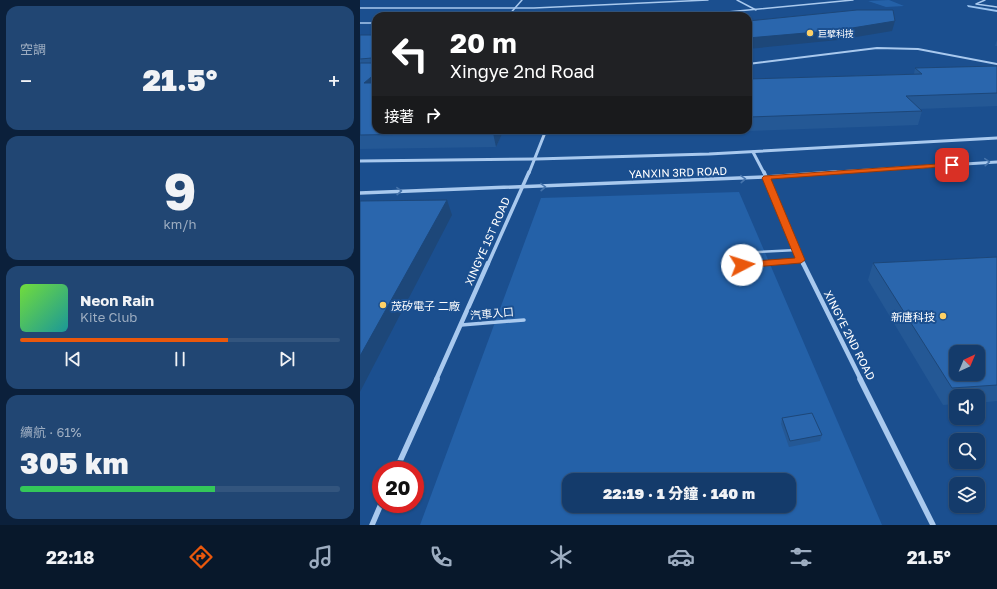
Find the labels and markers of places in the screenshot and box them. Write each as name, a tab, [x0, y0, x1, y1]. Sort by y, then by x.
marker: 巨擘科技	[805, 28, 815, 38]
place label: 巨擘科技	[818, 28, 854, 39]
pin	[935, 148, 969, 182]
place label: 茂矽電子 二廠	[391, 299, 460, 312]
marker: 茂矽電子 二廠	[378, 300, 388, 310]
place label: 新唐科技	[891, 310, 935, 323]
marker: 新唐科技	[938, 311, 948, 321]

